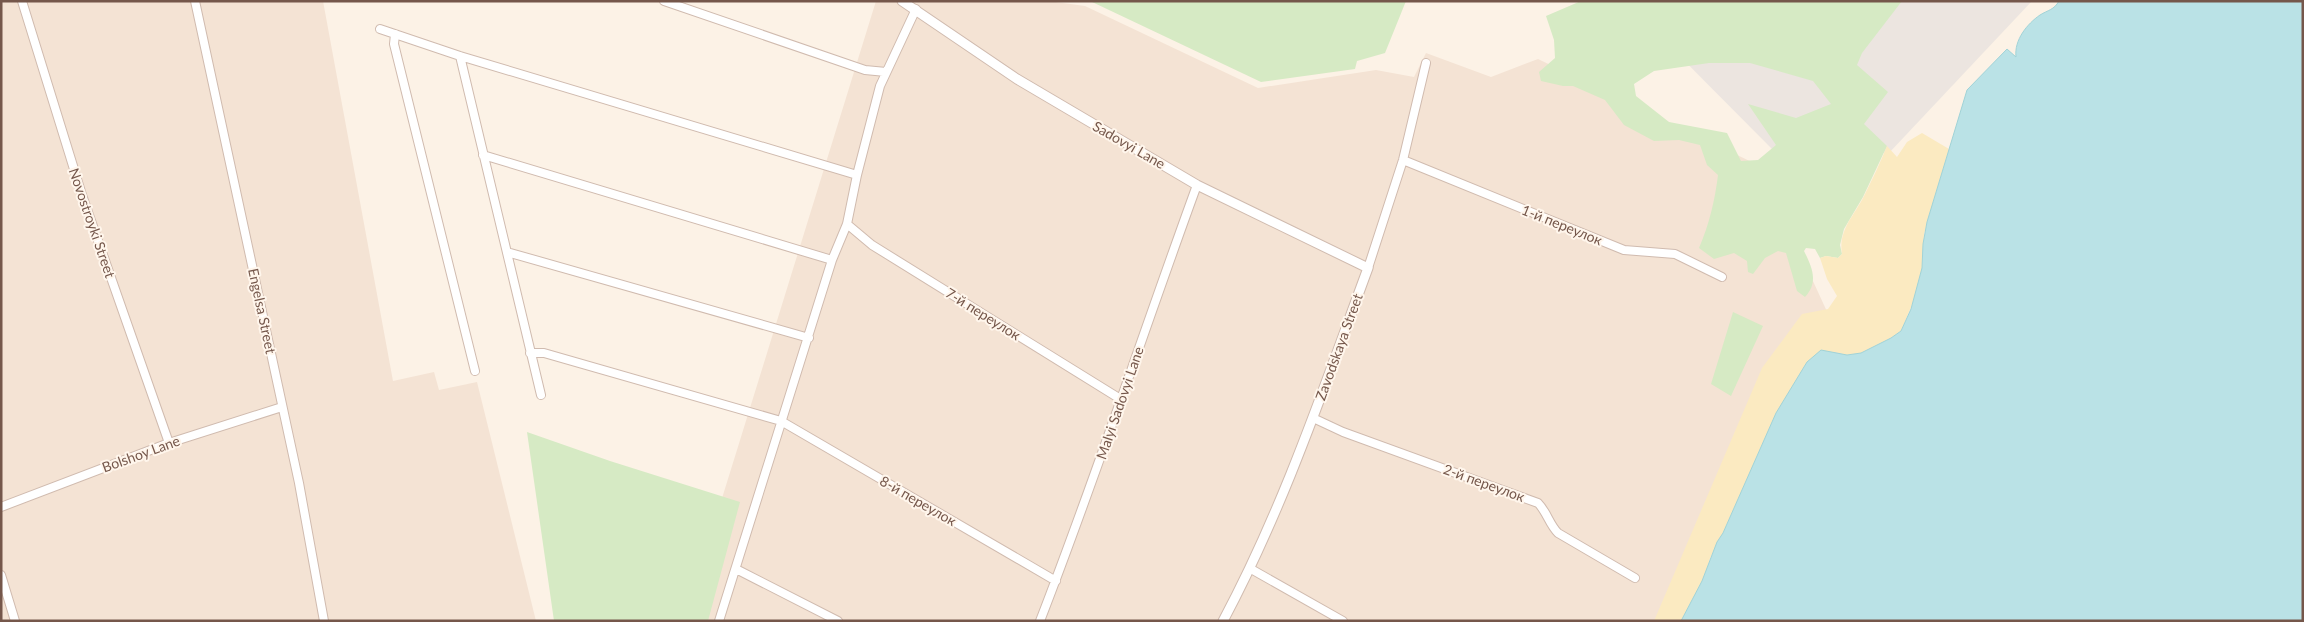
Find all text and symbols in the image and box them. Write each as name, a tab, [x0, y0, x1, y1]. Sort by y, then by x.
street label: Sadovyi Lane	[1090, 117, 1168, 172]
street label: Novostroyki Street	[66, 166, 119, 280]
street label: 1-й переулок	[1519, 201, 1606, 249]
street label: Engelsa Street	[245, 267, 280, 355]
street label: 7-й переулок	[943, 284, 1025, 344]
street label: Zavodskaya Street	[1311, 291, 1366, 403]
street label: Malyi Sadovyi Lane	[1092, 344, 1147, 461]
street label: Bolshoy Lane	[100, 432, 182, 475]
street label: 2-й переулок	[1441, 460, 1528, 505]
street label: 8-й переулок	[877, 472, 960, 530]

